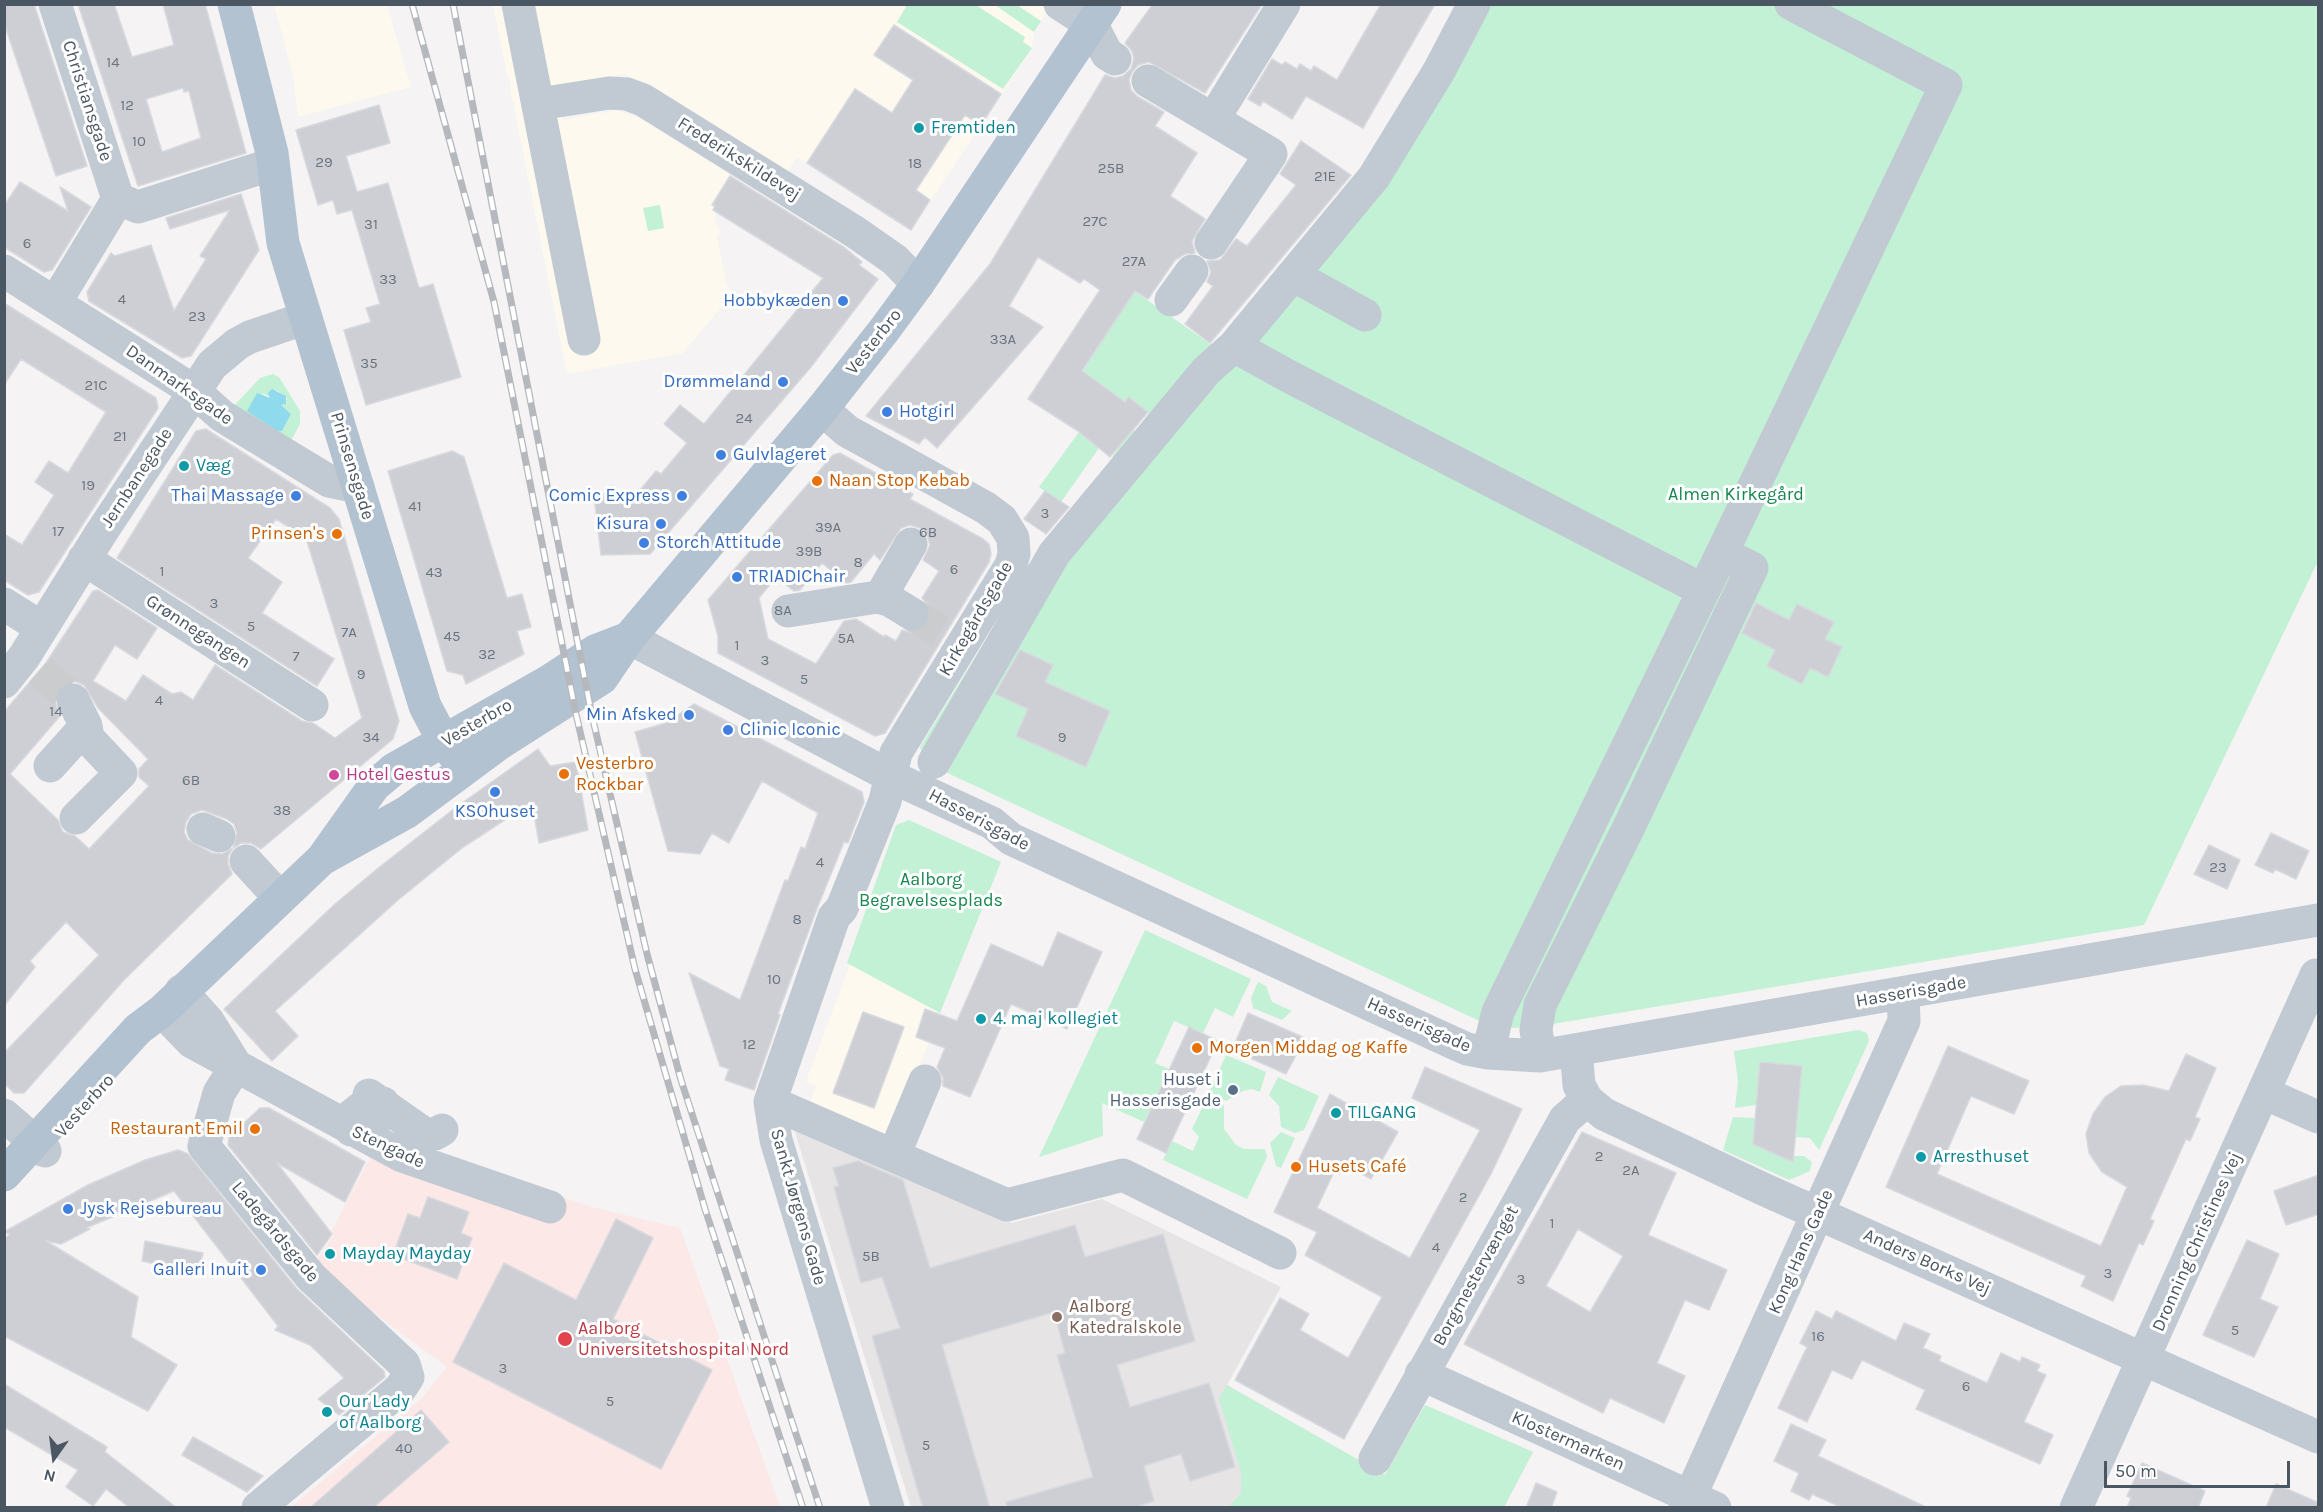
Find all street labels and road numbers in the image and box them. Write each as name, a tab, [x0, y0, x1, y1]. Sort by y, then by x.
street label: Christiansgade	[57, 38, 117, 164]
street label: Frederikskildevej	[674, 112, 804, 206]
street label: Vesterbro	[842, 305, 906, 379]
street label: Danmarksgade	[121, 340, 237, 430]
street label: Prinsensgade	[325, 409, 379, 523]
street label: Jernbanegade	[97, 424, 177, 532]
street label: Kirkegårdsgade	[934, 558, 1018, 680]
street label: Grønnegangen	[142, 590, 254, 674]
street label: Vesterbro	[438, 694, 516, 752]
street label: Hasserisgade	[925, 784, 1033, 856]
street label: Hasserisgade	[1854, 972, 1968, 1012]
street label: Hasserisgade	[1364, 992, 1474, 1058]
street label: Vesterbro	[51, 1070, 119, 1142]
street label: Stengade	[348, 1121, 428, 1173]
street label: Sankt Jørgens Gade	[765, 1126, 831, 1288]
street label: Dronning Christines Vej	[2148, 1149, 2246, 1335]
street label: Ladegårdsgade	[227, 1177, 323, 1287]
street label: Kong Hans Gade	[1764, 1186, 1838, 1318]
street label: Borgmestervænget	[1429, 1202, 1523, 1350]
street label: Anders Borks Vej	[1860, 1224, 1994, 1300]
street label: Klostermarken	[1508, 1406, 1628, 1476]

